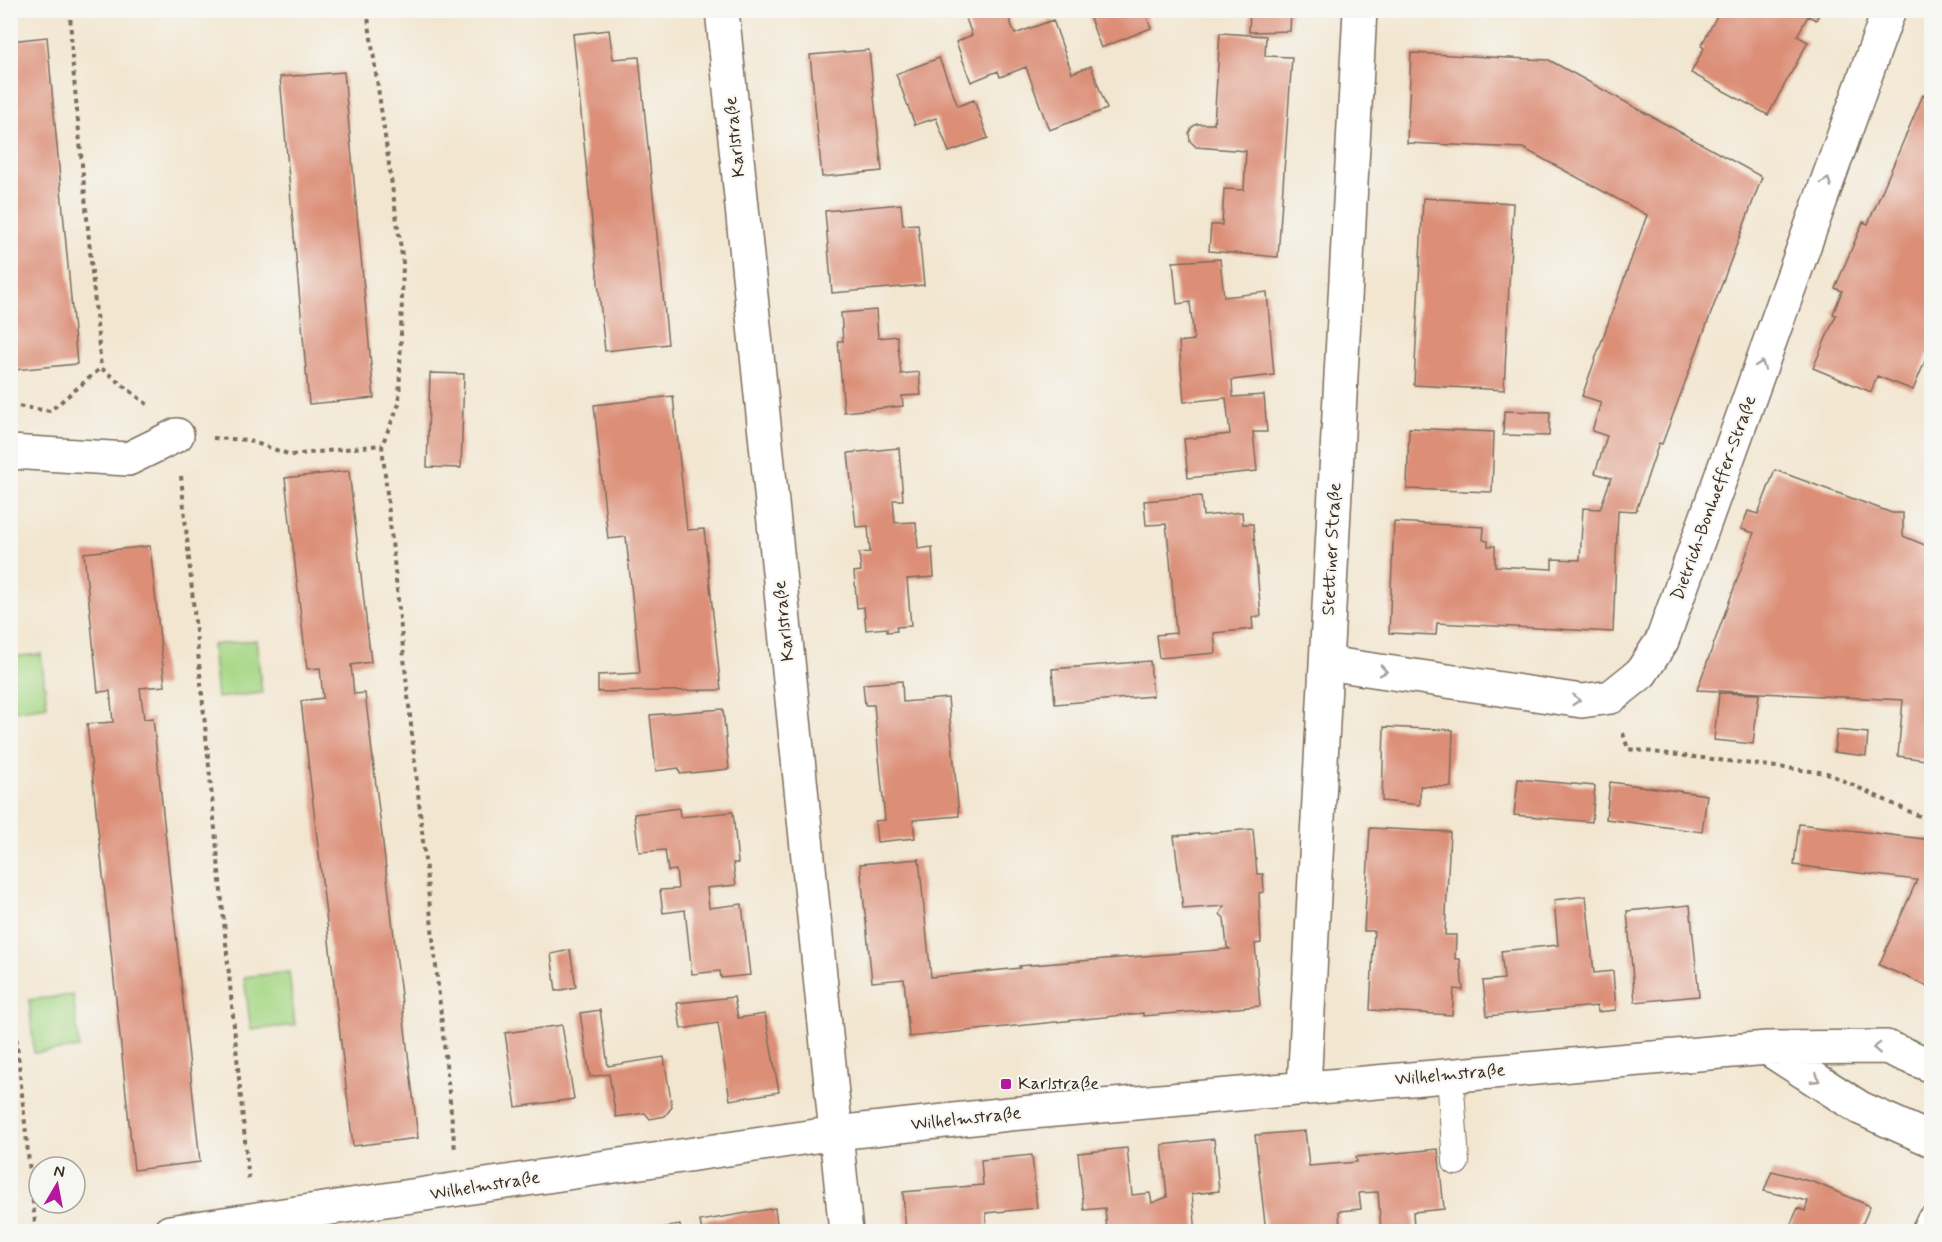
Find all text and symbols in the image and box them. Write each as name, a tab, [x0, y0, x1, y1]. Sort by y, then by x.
street label: Karlstraße	[719, 95, 751, 179]
one-way arrow	[1820, 177, 1833, 188]
one-way arrow	[1754, 360, 1767, 371]
street label: Dietrich-Bonhoeffer-Straße	[1666, 392, 1762, 604]
street label: Stettiner Straße	[1317, 482, 1347, 616]
street label: Karlstraße	[768, 579, 800, 663]
one-way arrow	[1379, 665, 1388, 677]
one-way arrow	[1572, 693, 1581, 706]
one-way arrow	[1872, 1041, 1881, 1054]
street label: Wilhelmstraße	[1394, 1058, 1506, 1092]
place label: Karlstraße	[1018, 1072, 1099, 1096]
one-way arrow	[1810, 1072, 1821, 1083]
marker: Karlstraße	[999, 1077, 1013, 1091]
street label: Wilhelmstraße	[910, 1101, 1022, 1137]
north arrow	[27, 1155, 87, 1215]
text: N	[52, 1160, 66, 1183]
street label: Wilhelmstraße	[428, 1165, 542, 1207]

